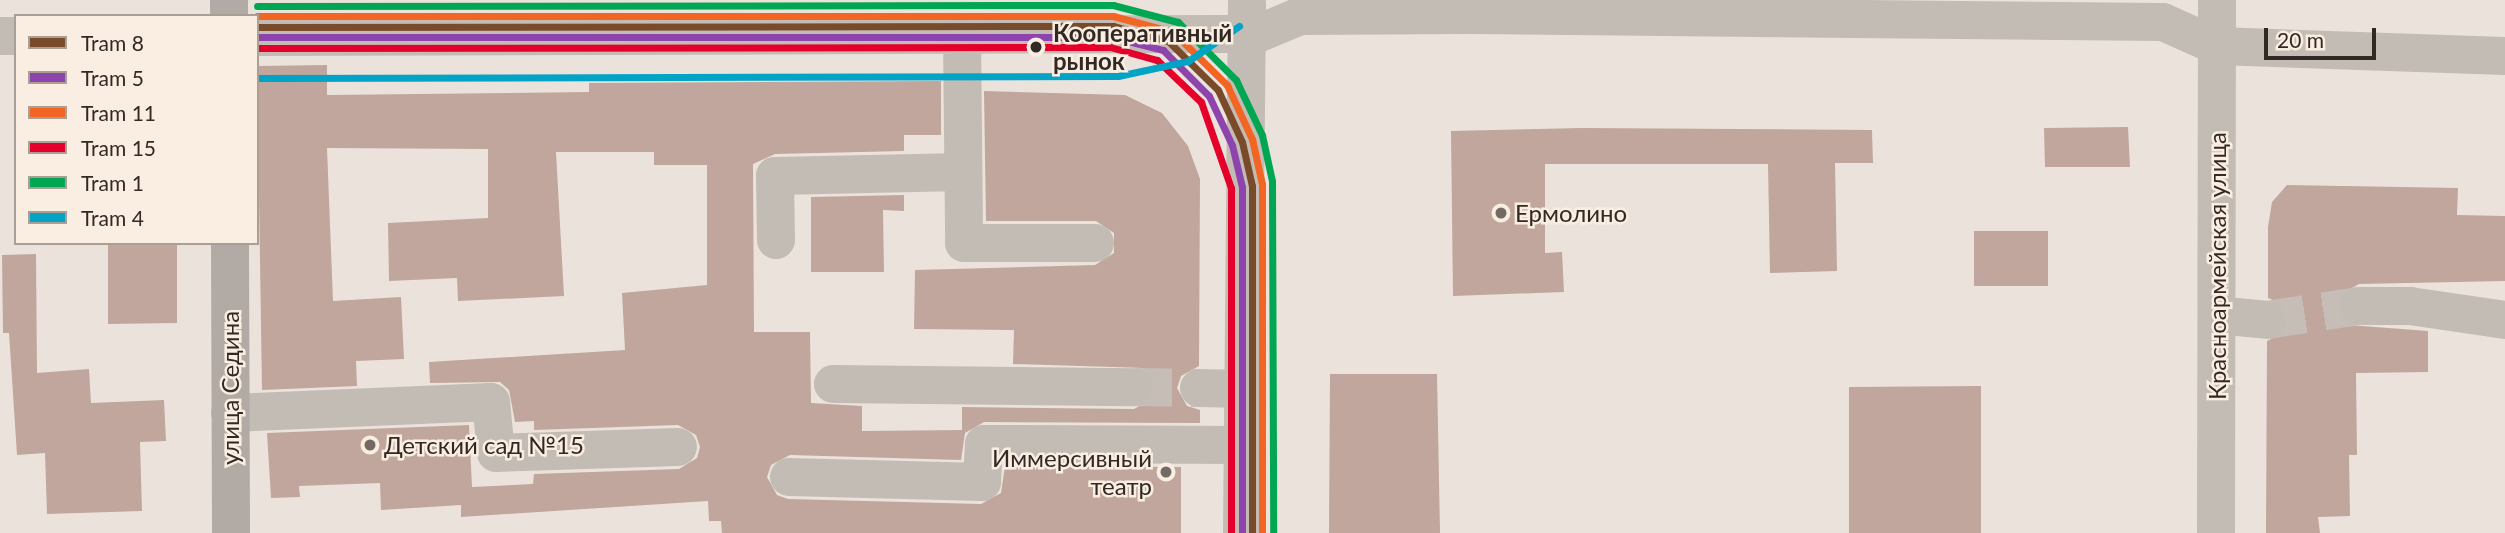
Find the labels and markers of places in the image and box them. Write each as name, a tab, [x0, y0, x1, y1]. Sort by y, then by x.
place label: Кооперативный рынок	[1053, 19, 1232, 75]
marker: Кооперативный рынок	[1025, 36, 1047, 58]
place label: Ермолино	[1515, 199, 1627, 227]
marker: Ермолино	[1493, 205, 1509, 221]
place label: Детский сад №15	[384, 431, 584, 459]
marker: Детский сад №15	[362, 437, 378, 453]
place label: Иммерсивный театр	[992, 444, 1152, 500]
marker: Иммерсивный театр	[1158, 464, 1174, 480]

